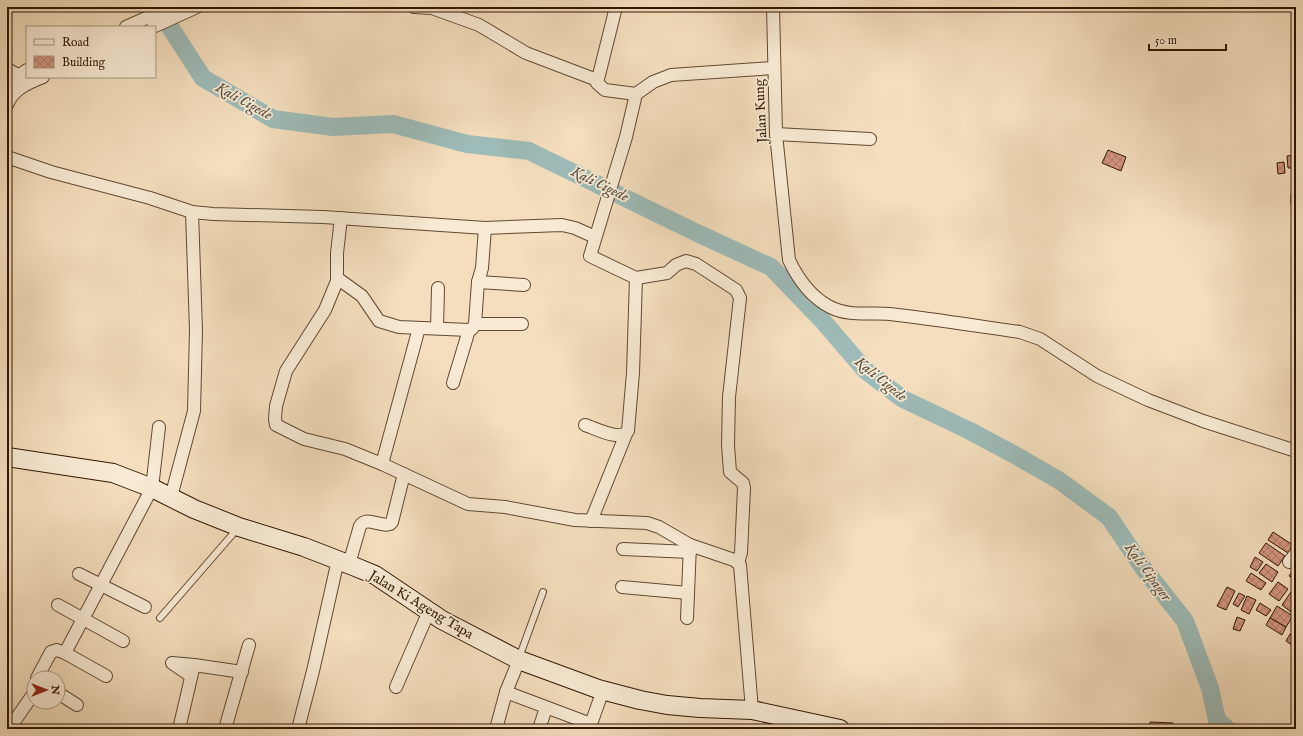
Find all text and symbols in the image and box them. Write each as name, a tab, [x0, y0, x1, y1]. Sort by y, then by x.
legend	[26, 26, 156, 78]
scale bar	[1149, 26, 1226, 52]
text: 50 m	[1155, 33, 1177, 48]
text: Road	[62, 35, 90, 50]
text: Building	[62, 55, 106, 70]
water label: Kali Cigede	[211, 77, 276, 125]
street label: Jalan Kung	[750, 78, 772, 146]
water label: Kali Cigede	[567, 161, 632, 207]
water label: Kali Cigede	[850, 352, 911, 407]
water label: Kali Cipager	[1119, 538, 1176, 606]
street label: Jalan Ki Ageng Tapa	[364, 566, 478, 644]
north arrow	[26, 670, 66, 710]
text: N	[48, 684, 62, 695]

